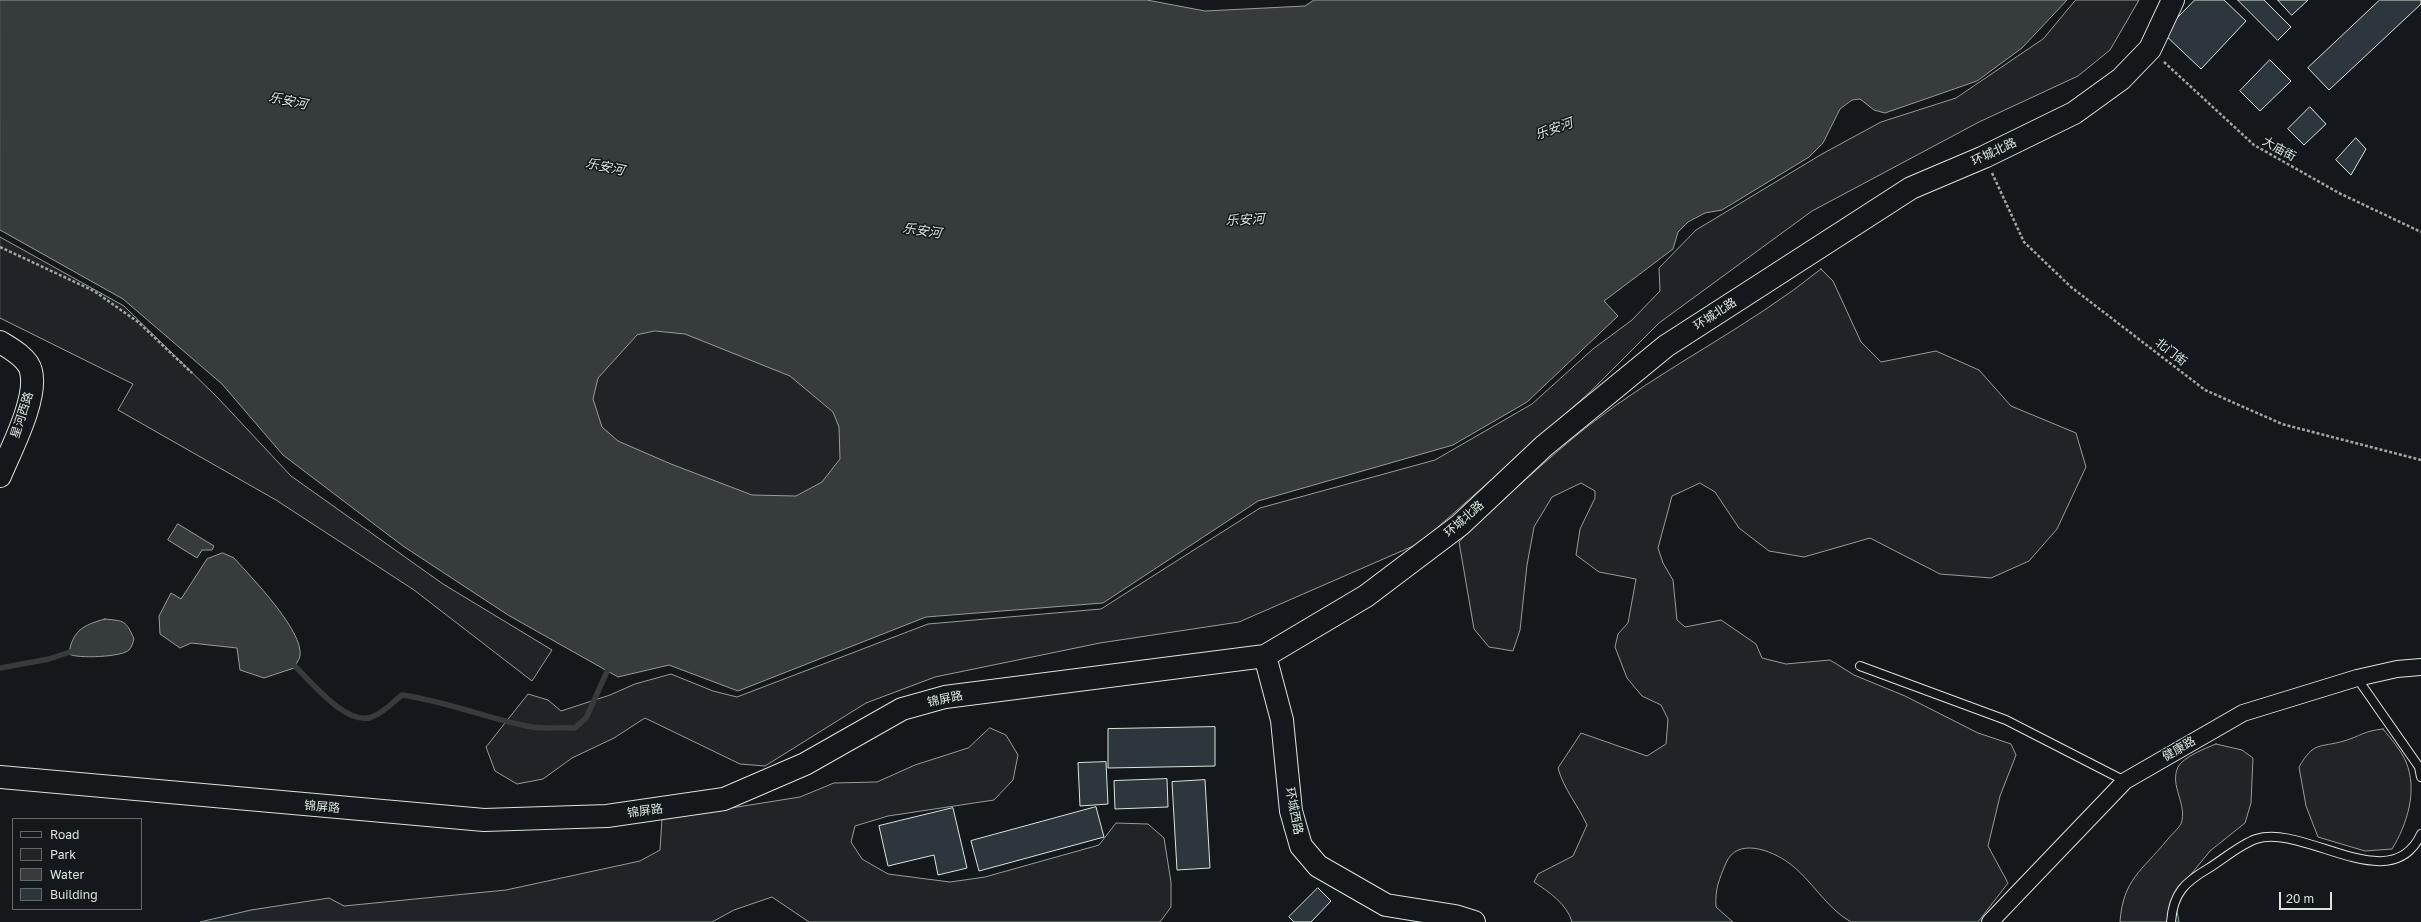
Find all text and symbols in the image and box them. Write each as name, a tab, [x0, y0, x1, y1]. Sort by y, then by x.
water label: 乐安河	[267, 89, 309, 113]
water label: 乐安河	[1533, 115, 1575, 143]
street label: 大庙街	[2260, 134, 2298, 164]
street label: 环城北路	[1969, 135, 2019, 169]
water label: 乐安河	[584, 155, 626, 179]
water label: 乐安河	[1225, 211, 1265, 229]
water label: 乐安河	[902, 221, 942, 241]
street label: 环城北路	[1691, 295, 1739, 333]
street label: 北门街	[2152, 335, 2190, 369]
street label: 星河西路	[8, 390, 36, 440]
street label: 环城北路	[1441, 498, 1487, 540]
street label: 锦屏路	[926, 688, 964, 710]
street label: 健康路	[2160, 734, 2198, 764]
street label: 环城西路	[1282, 786, 1306, 836]
street label: 锦屏路	[303, 798, 341, 816]
street label: 锦屏路	[626, 801, 664, 821]
legend	[12, 818, 142, 910]
text: Road	[50, 827, 79, 842]
text: Park	[50, 847, 76, 862]
text: Water	[50, 867, 84, 882]
scale bar	[2281, 884, 2334, 910]
text: Building	[50, 887, 98, 902]
text: 20 m	[2286, 891, 2314, 906]

